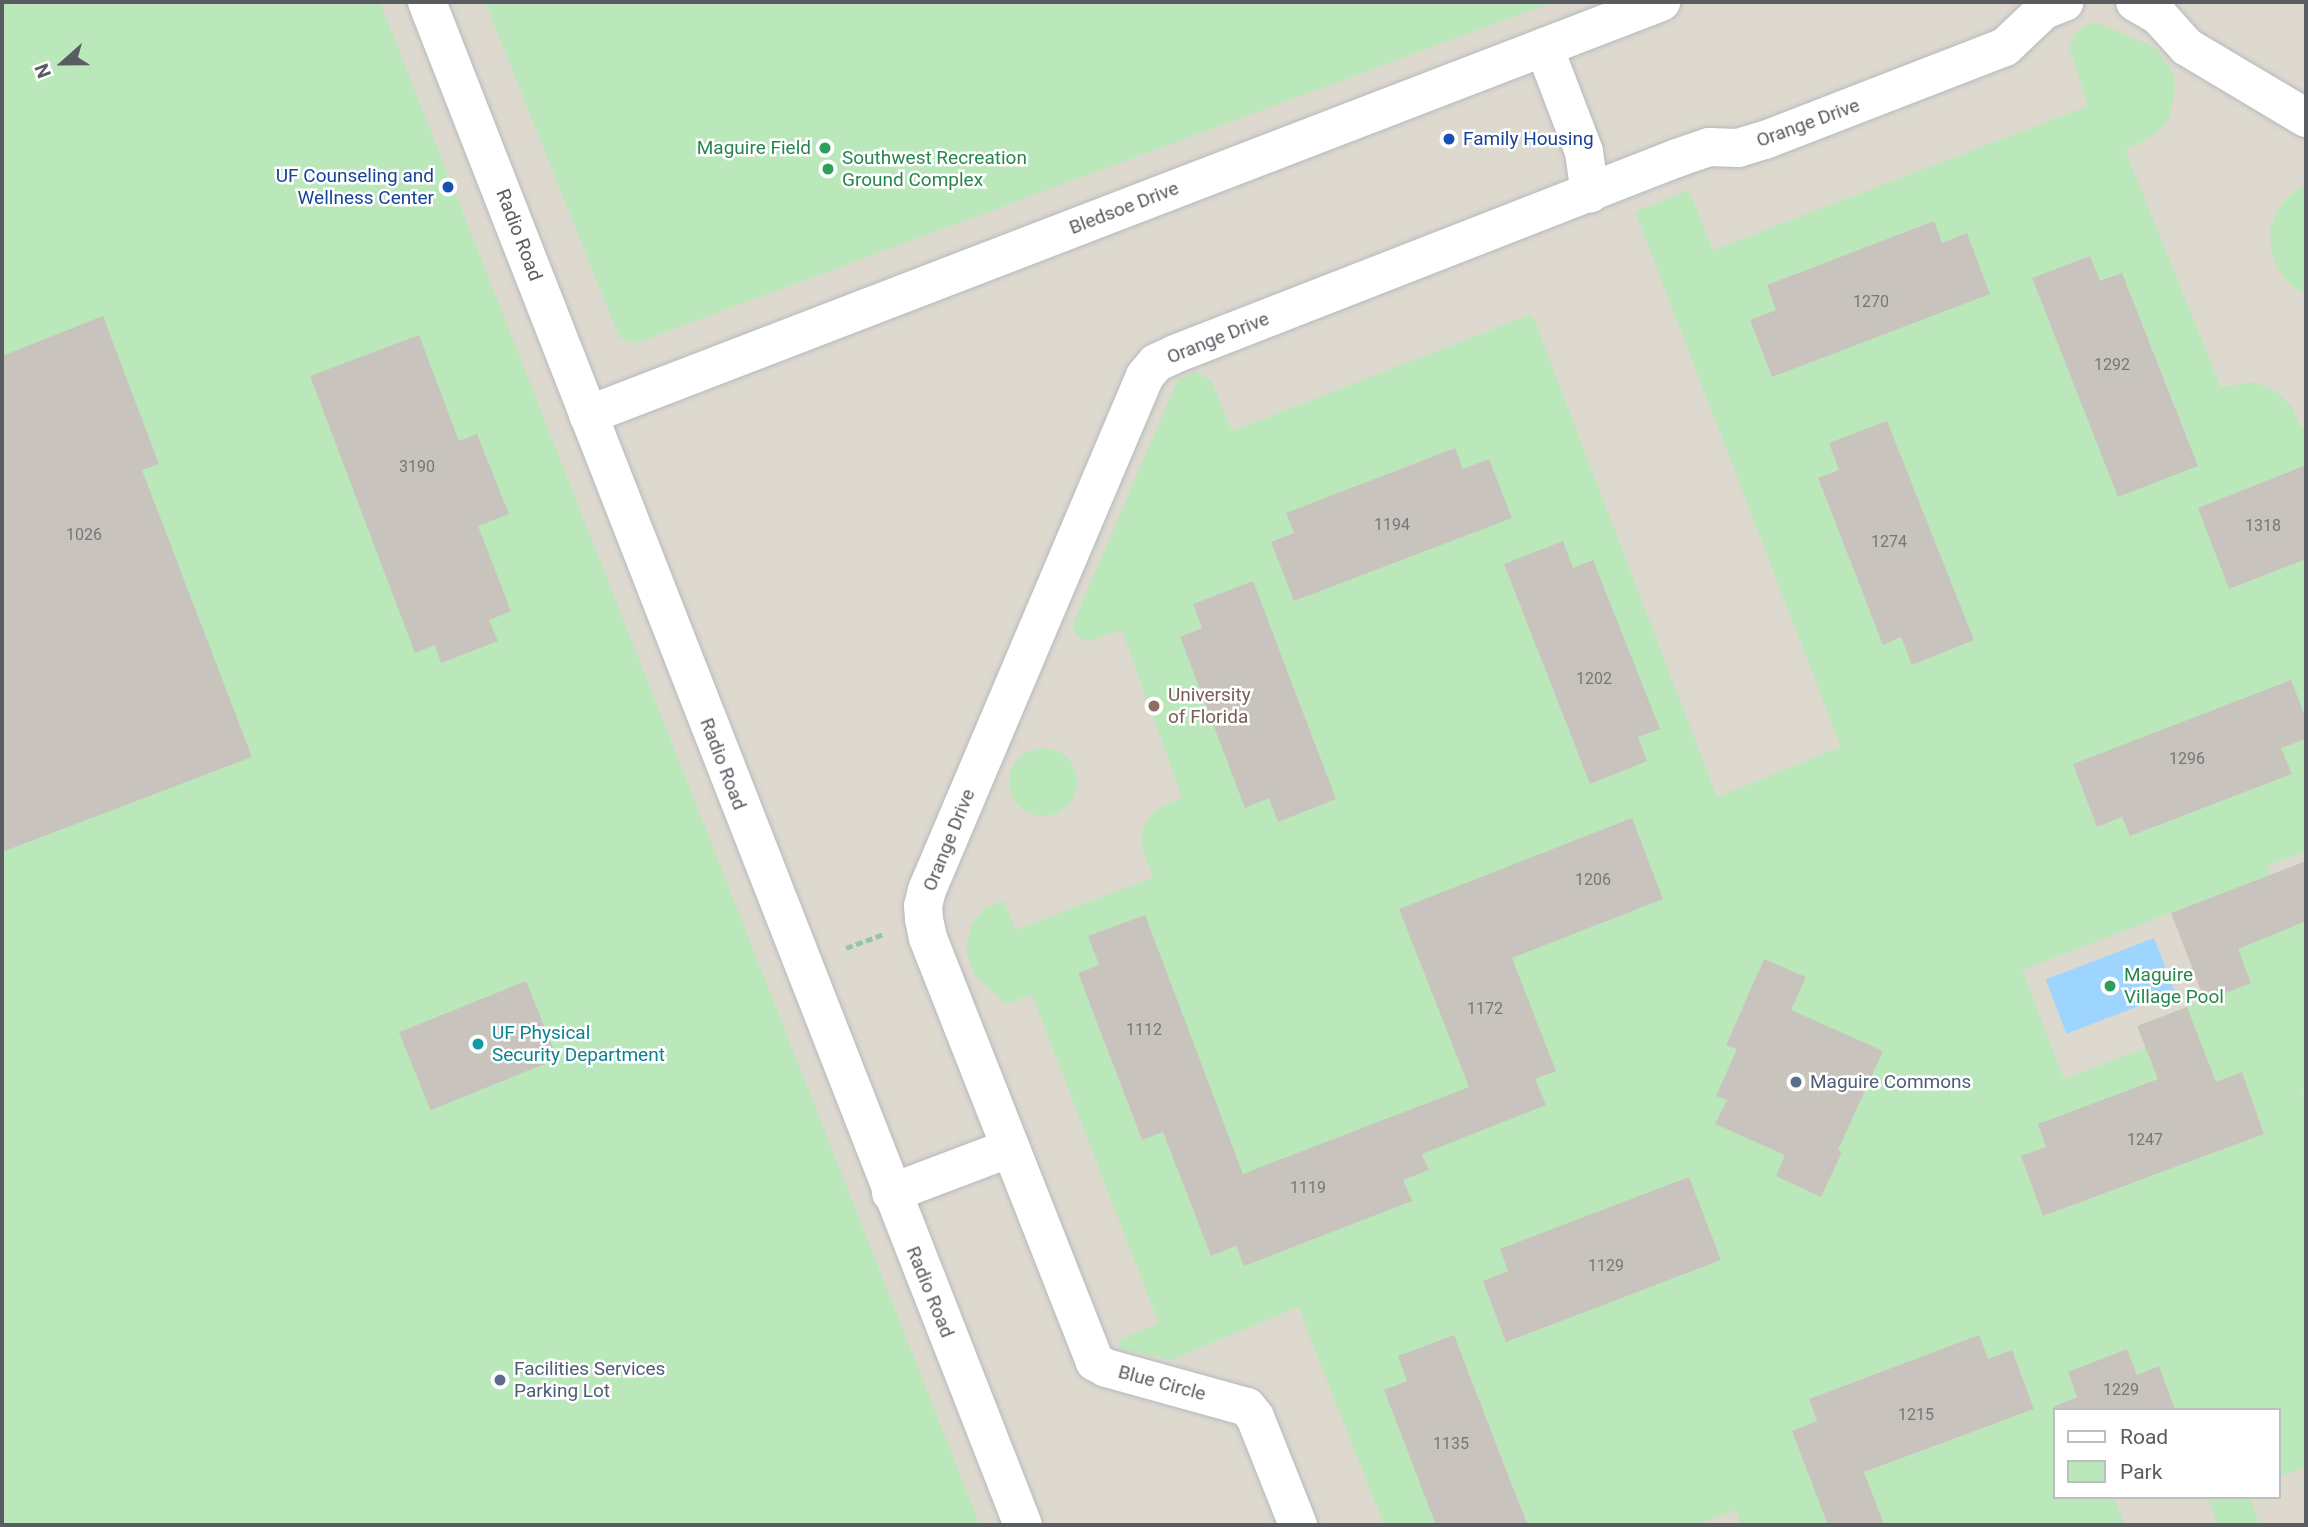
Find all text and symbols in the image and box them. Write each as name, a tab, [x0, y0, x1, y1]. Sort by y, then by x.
north arrow	[28, 28, 98, 98]
text: N	[30, 60, 56, 81]
street label: Orange Drive	[1753, 94, 1863, 152]
place label: Family Housing	[1463, 128, 1594, 150]
marker: Family Housing	[1441, 131, 1457, 147]
place label: Maguire Field	[697, 137, 811, 159]
marker: Maguire Field	[817, 140, 833, 156]
place label: Southwest Recreation Ground Complex	[842, 147, 1027, 191]
marker: Southwest Recreation Ground Complex	[820, 161, 836, 177]
place label: UF Counseling and Wellness Center	[276, 165, 434, 209]
street label: Bledsoe Drive	[1066, 177, 1182, 239]
marker: UF Counseling and Wellness Center	[440, 179, 456, 195]
street label: Radio Road	[491, 186, 547, 284]
house number: 1270	[1853, 292, 1889, 312]
street label: Orange Drive	[1164, 307, 1272, 369]
house number: 1292	[2094, 355, 2130, 375]
house number: 3190	[399, 457, 435, 477]
house number: 1194	[1374, 515, 1410, 535]
house number: 1318	[2245, 516, 2281, 536]
house number: 1026	[66, 525, 102, 545]
house number: 1274	[1871, 532, 1907, 552]
house number: 1202	[1576, 669, 1612, 689]
place label: University of Florida	[1168, 684, 1251, 728]
marker: University of Florida	[1146, 698, 1162, 714]
street label: Radio Road	[695, 715, 751, 813]
house number: 1296	[2169, 749, 2205, 769]
street label: Orange Drive	[918, 786, 980, 894]
house number: 1206	[1575, 870, 1611, 890]
place label: Maguire Village Pool	[2124, 964, 2224, 1008]
marker: Maguire Village Pool	[2102, 978, 2118, 994]
house number: 1172	[1467, 999, 1503, 1019]
house number: 1112	[1126, 1020, 1162, 1040]
place label: UF Physical Security Department	[492, 1022, 665, 1066]
marker: UF Physical Security Department	[470, 1036, 486, 1052]
place label: Maguire Commons	[1810, 1071, 1971, 1093]
marker: Maguire Commons	[1788, 1074, 1804, 1090]
house number: 1247	[2127, 1130, 2163, 1150]
house number: 1119	[1290, 1178, 1326, 1198]
street label: Radio Road	[901, 1243, 959, 1341]
house number: 1129	[1588, 1256, 1624, 1276]
place label: Facilities Services Parking Lot	[514, 1358, 665, 1402]
street label: Blue Circle	[1116, 1360, 1208, 1406]
marker: Facilities Services Parking Lot	[492, 1372, 508, 1388]
house number: 1229	[2103, 1380, 2139, 1400]
house number: 1215	[1898, 1405, 1934, 1425]
legend	[2052, 1408, 2280, 1499]
text: Road	[2120, 1425, 2168, 1449]
house number: 1135	[1433, 1434, 1469, 1454]
text: Park	[2120, 1460, 2162, 1484]

